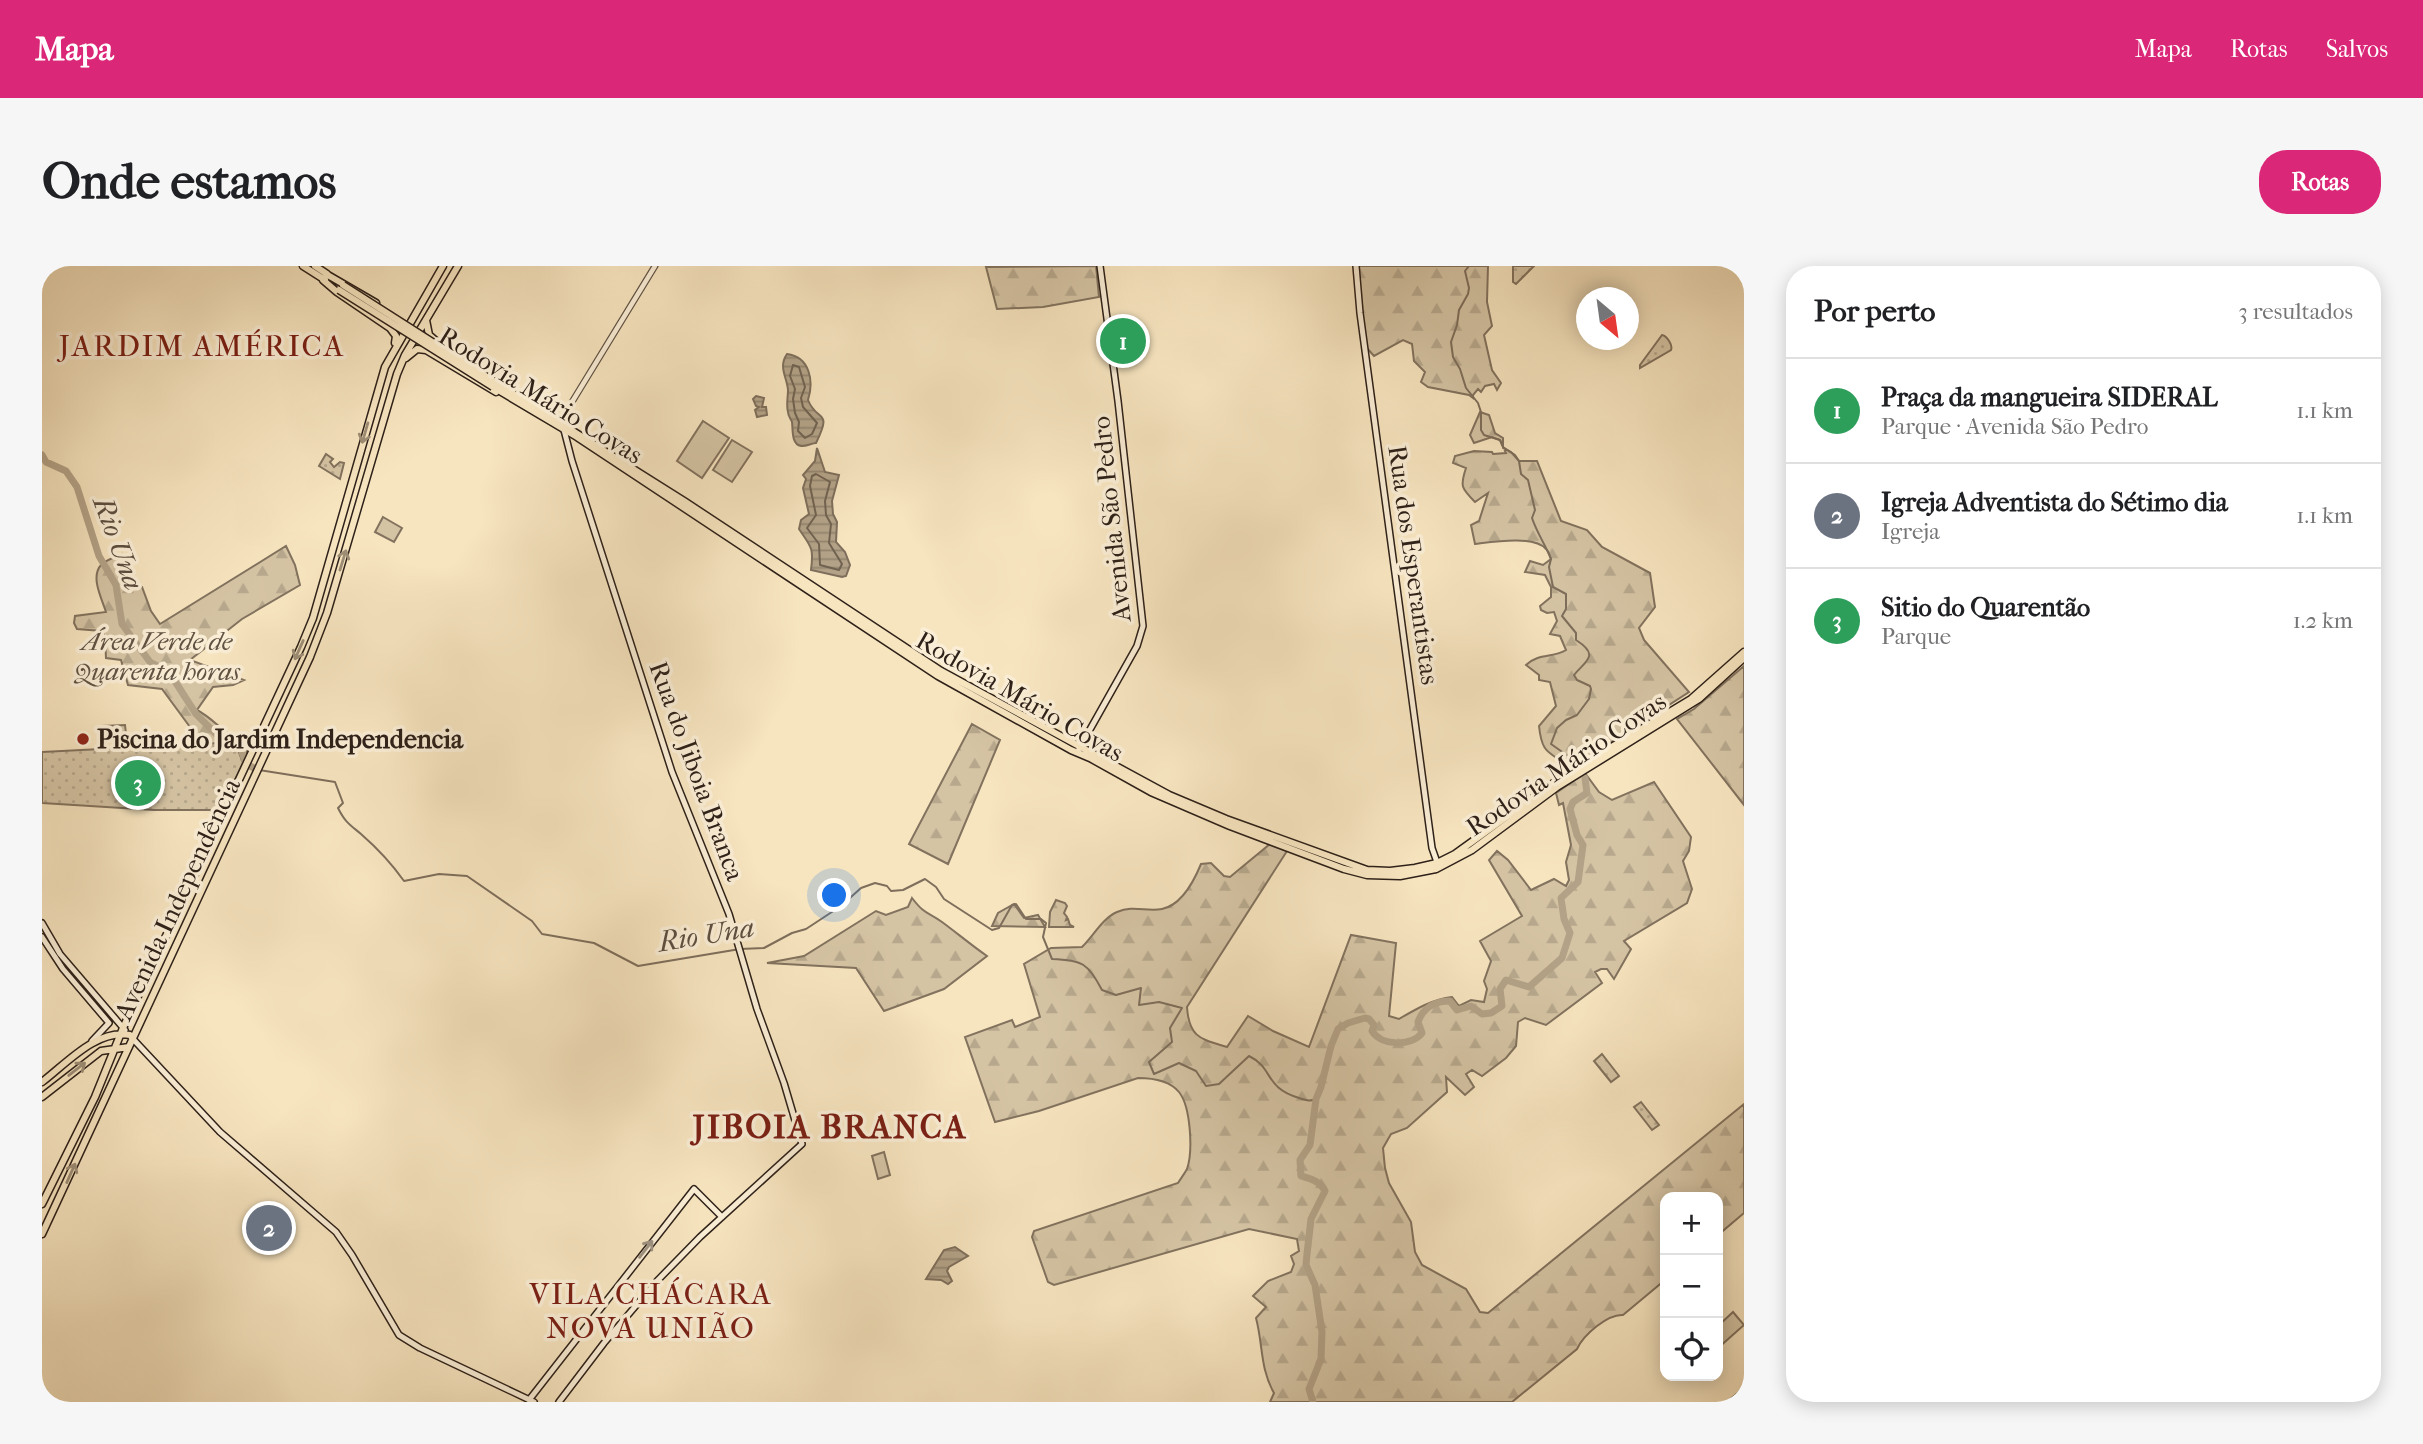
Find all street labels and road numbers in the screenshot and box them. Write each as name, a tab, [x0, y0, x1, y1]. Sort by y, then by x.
street label: Rodovia Mário Covas	[433, 320, 648, 471]
street label: Avenida São Pedro	[1085, 415, 1138, 624]
street label: Rua dos Esperantistas	[1381, 444, 1446, 687]
street label: Rodovia Mário Covas	[910, 624, 1129, 769]
street label: Rua do Jiboia Branca	[642, 657, 751, 886]
street label: Rodovia Mário Covas	[1460, 686, 1672, 843]
street label: Avenida Independência	[107, 772, 248, 1026]

